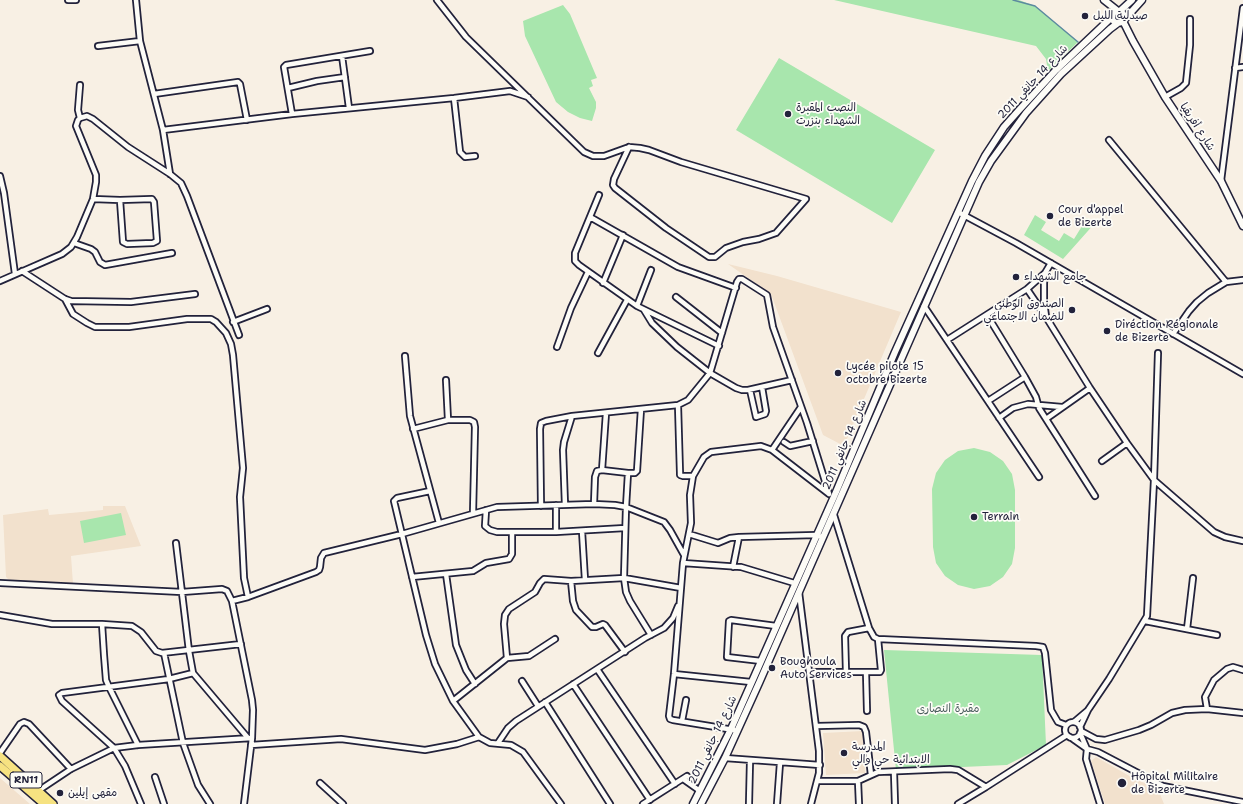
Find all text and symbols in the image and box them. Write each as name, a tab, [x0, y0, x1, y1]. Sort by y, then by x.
place label: صيدلية الليل	[1093, 9, 1148, 23]
marker: صيدلية الليل	[1080, 11, 1090, 21]
street label: شارع 14 جانفي 2011	[995, 42, 1071, 122]
place label: النصب المقبرة الشهداء بنزرت	[796, 101, 860, 127]
street label: شارع أفريقيا	[1177, 101, 1217, 153]
marker: النصب المقبرة الشهداء بنزرت	[783, 109, 793, 119]
place label: Cour d'appel de Bizerte	[1058, 203, 1123, 229]
marker: Cour d'appel de Bizerte	[1045, 211, 1055, 221]
place label: جامع الشهداء	[1024, 270, 1086, 284]
marker: جامع الشهداء	[1011, 272, 1021, 282]
place label: الصندوق الوطني للضمان الاجتماعي	[984, 297, 1064, 323]
marker: الصندوق الوطني للضمان الاجتماعي	[1067, 305, 1077, 315]
place label: Diréction Régionale de Bizerte	[1115, 318, 1218, 344]
marker: Diréction Régionale de Bizerte	[1102, 326, 1112, 336]
place label: Lycée pilote 15 octobre Bizerte	[846, 360, 927, 386]
marker: Lycée pilote 15 octobre Bizerte	[833, 368, 843, 378]
street label: شارع 14 جانفي 2011	[820, 398, 870, 492]
place label: Terrain	[982, 510, 1019, 524]
marker: Terrain	[969, 512, 979, 522]
place label: Boughoula Auto Services	[780, 655, 852, 681]
marker: Boughoula Auto Services	[767, 663, 777, 673]
street label: شارع 14 جانفي 2011	[686, 694, 740, 786]
park label: مقبرة النصارى	[917, 702, 979, 716]
place label: المدرسة الابتدائية حي والي	[852, 740, 930, 766]
marker: المدرسة الابتدائية حي والي	[839, 748, 849, 758]
place label: Hôpital Militaire de Bizerte	[1131, 770, 1218, 796]
road number: RN11	[10, 772, 42, 788]
marker: Hôpital Militaire de Bizerte	[1116, 777, 1128, 789]
place label: مقهى إيلين	[68, 786, 117, 800]
marker: مقهى إيلين	[55, 788, 65, 798]

